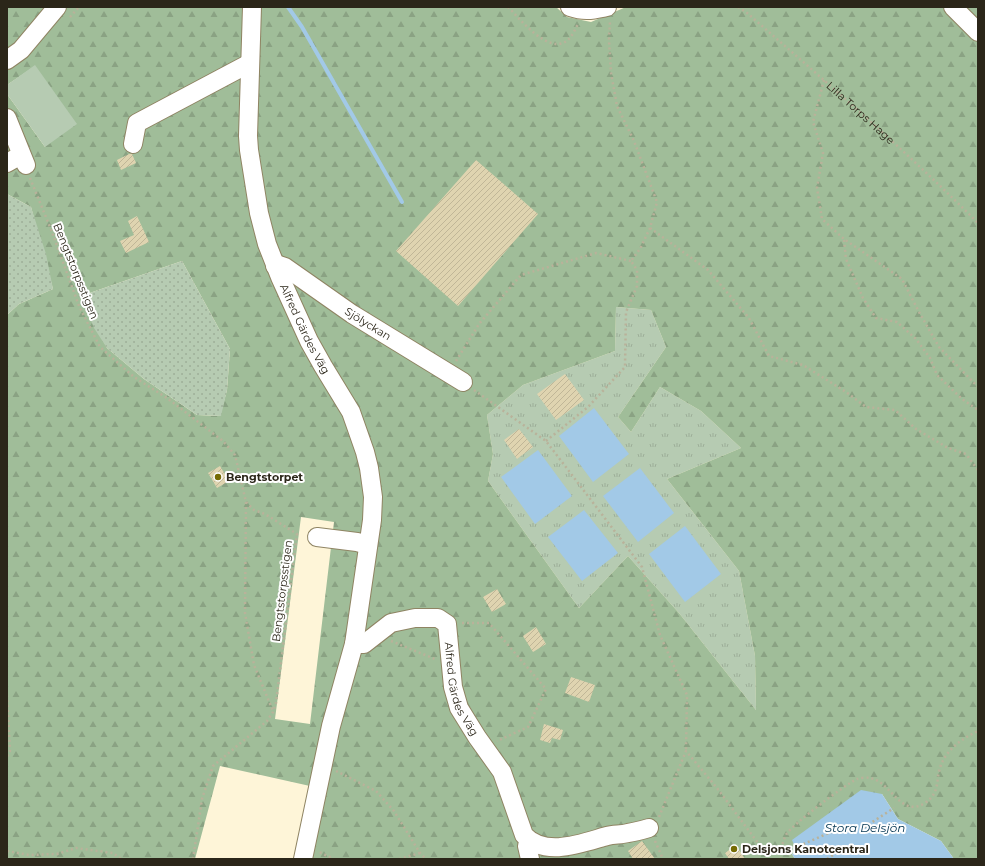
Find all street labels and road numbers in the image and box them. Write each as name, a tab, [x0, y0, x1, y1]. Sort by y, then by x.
street label: Lilla Torps Hage	[823, 79, 898, 147]
street label: Bengtstorpsstigen	[50, 221, 102, 321]
street label: Alfred Gärdes Väg	[277, 282, 333, 377]
street label: Sjölyckan	[342, 304, 394, 343]
street label: Bengtstorpsstigen	[269, 539, 295, 643]
street label: Alfred Gärdes Väg	[442, 641, 482, 739]

